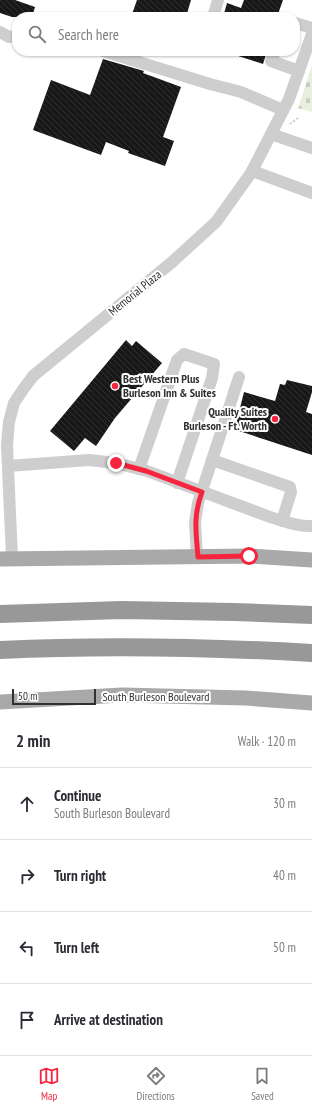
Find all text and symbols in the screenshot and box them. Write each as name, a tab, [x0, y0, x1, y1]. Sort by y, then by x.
search box	[12, 12, 300, 56]
icon: search	[26, 23, 48, 45]
text: Search here	[58, 25, 119, 44]
street label: Memorial Plaza	[105, 267, 164, 319]
place label: Best Western Plus Burleson Inn & Suites	[123, 371, 216, 400]
marker: Best Western Plus Burleson Inn & Suites	[110, 381, 120, 391]
place label: Quality Suites Burleson - Ft. Worth	[183, 404, 267, 433]
marker: Quality Suites Burleson - Ft. Worth	[270, 414, 280, 424]
route end	[107, 454, 125, 472]
route start	[240, 547, 258, 565]
scale bar	[12, 687, 96, 706]
text: 50 m	[18, 689, 37, 703]
street label: South Burleson Boulevard	[102, 689, 210, 704]
text: 2 min	[16, 730, 50, 752]
text: Walk · 120 m	[238, 733, 296, 750]
text: Continue	[54, 786, 101, 805]
icon: ahead	[16, 793, 38, 815]
text: 30 m	[273, 795, 296, 812]
text: South Burleson Boulevard	[54, 805, 170, 822]
icon: right	[16, 865, 38, 887]
text: Turn right	[54, 866, 106, 885]
text: 40 m	[273, 867, 296, 884]
icon: left	[16, 937, 38, 959]
text: Turn left	[54, 938, 99, 957]
text: 50 m	[273, 939, 296, 956]
icon: arrive	[16, 1009, 38, 1031]
text: Arrive at destination	[54, 1010, 163, 1029]
tab: Map	[38, 1065, 60, 1103]
tab: Directions	[137, 1065, 175, 1103]
tab: Saved	[251, 1065, 274, 1103]

